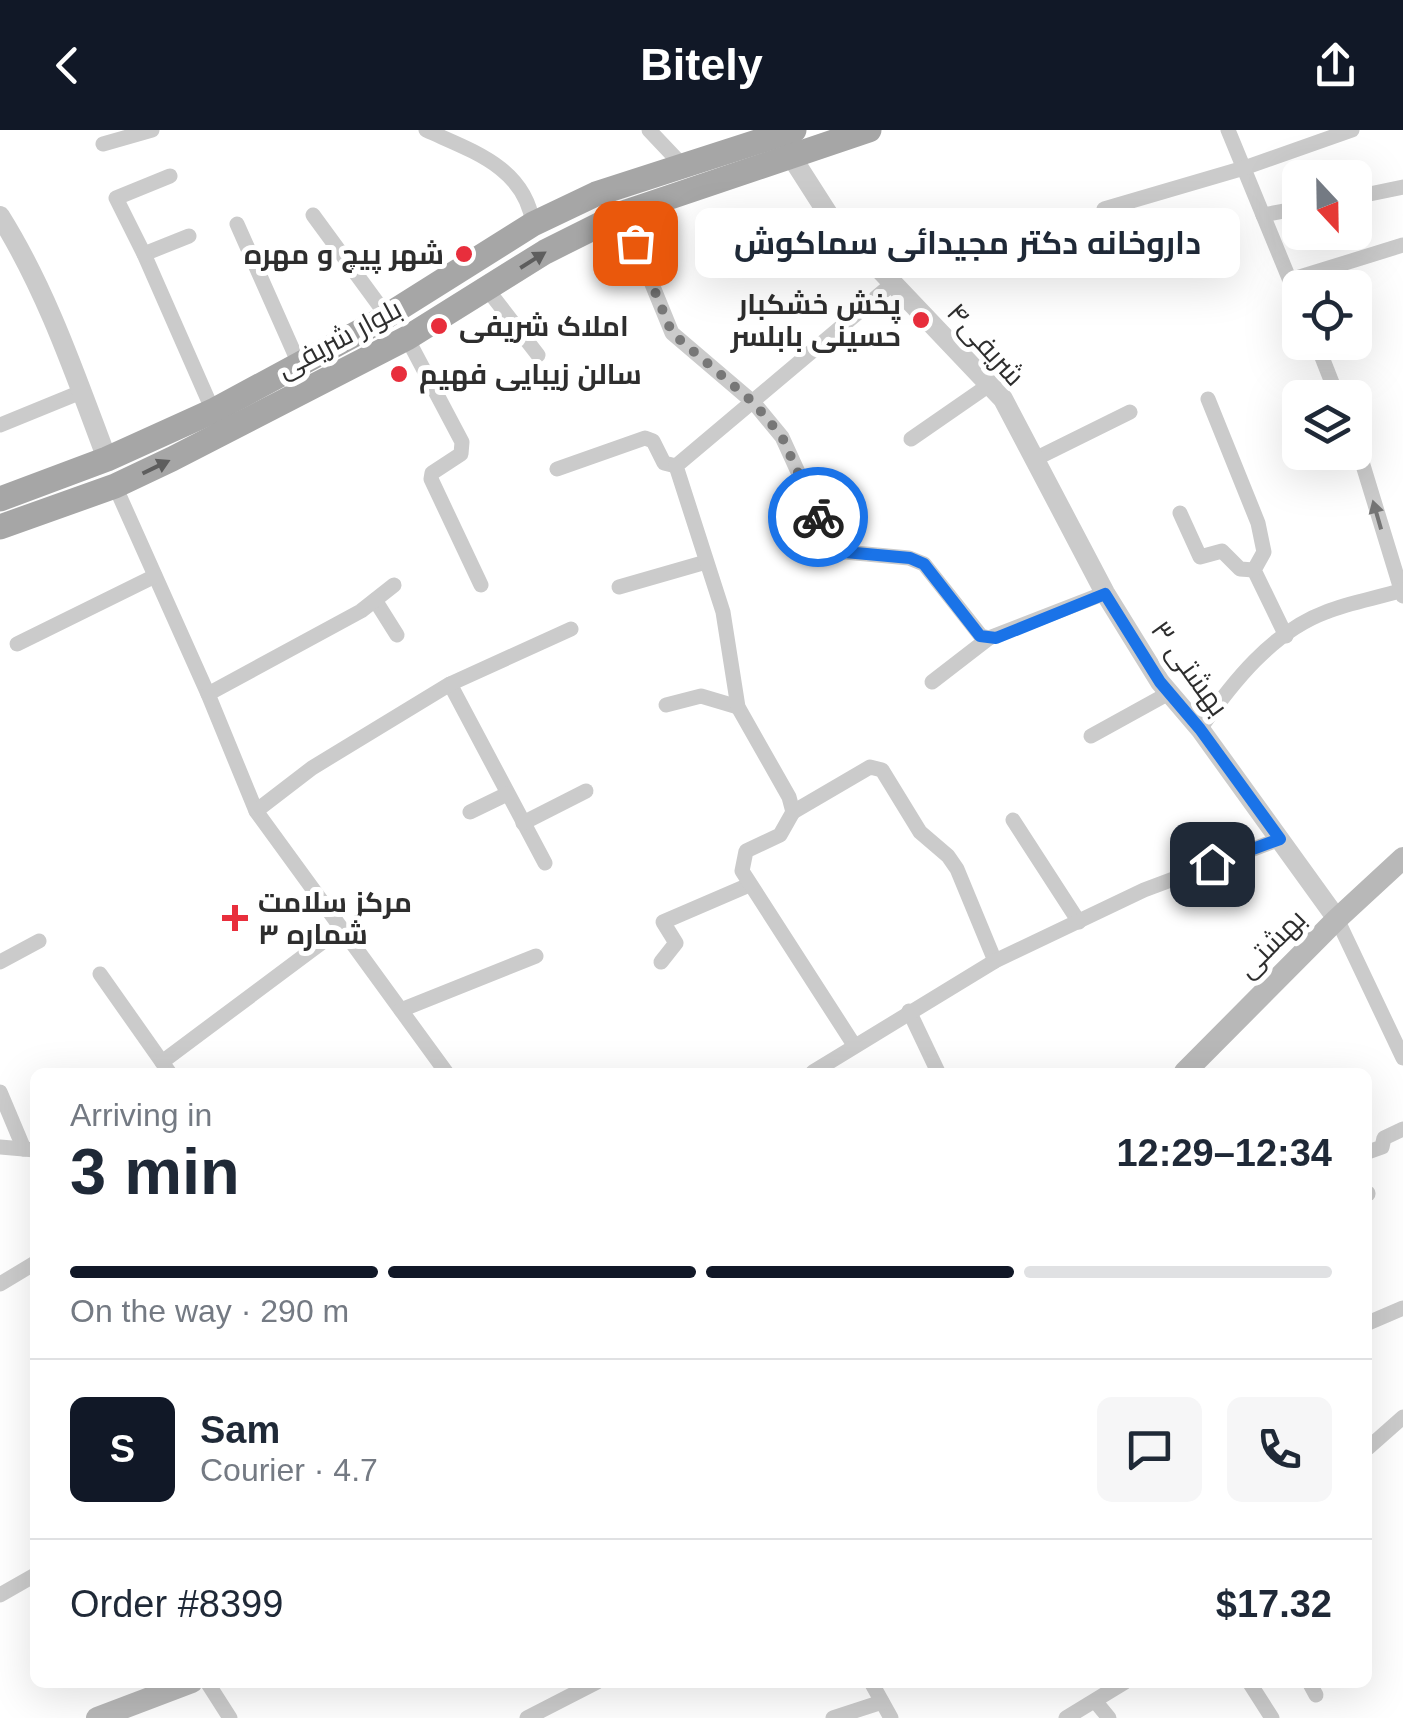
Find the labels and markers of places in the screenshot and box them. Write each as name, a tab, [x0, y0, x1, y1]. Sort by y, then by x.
pin	[593, 201, 678, 286]
callout: داروخانه دکتر مجیدائی سماکوش	[695, 208, 1240, 278]
place label: شهر پیچ و مهره	[244, 239, 444, 274]
marker: شهر پیچ و مهره	[453, 243, 475, 265]
place label: پخش خشکبار حسینی بابلسر	[730, 289, 901, 353]
marker: پخش خشکبار حسینی بابلسر	[910, 309, 932, 331]
place label: املاک شریفی	[459, 311, 629, 343]
marker: املاک شریفی	[428, 315, 450, 337]
place label: سالن زیبایی فهیم	[419, 359, 642, 394]
marker: سالن زیبایی فهیم	[388, 363, 410, 385]
pin	[1170, 822, 1255, 907]
place label: مرکز سلامت شماره ۳	[258, 887, 412, 951]
marker: مرکز سلامت شماره ۳	[222, 905, 248, 931]

